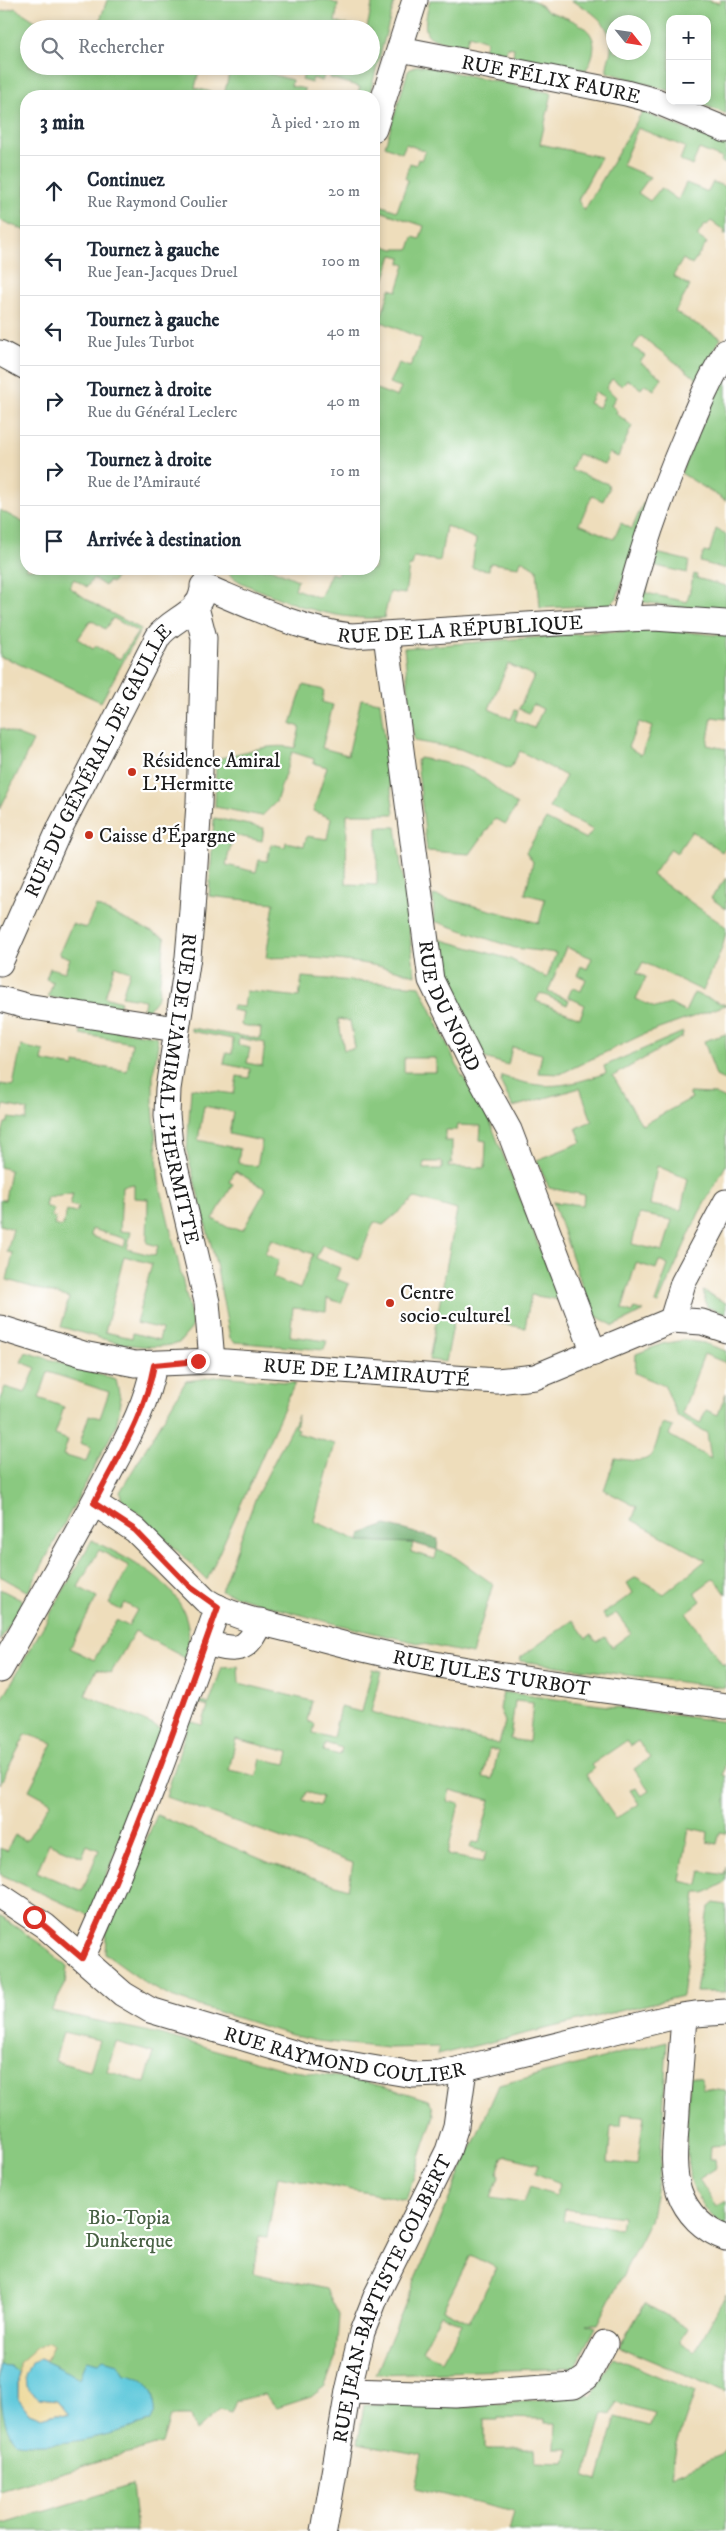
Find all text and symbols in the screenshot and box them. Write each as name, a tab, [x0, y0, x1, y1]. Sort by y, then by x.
north arrow	[606, 15, 651, 60]
map controls	[666, 15, 711, 105]
button: +	[666, 15, 711, 60]
search box	[20, 20, 380, 75]
icon: search	[38, 34, 66, 62]
text: Rechercher	[78, 36, 164, 59]
street label: RUE FÉLIX FAURE	[459, 50, 643, 110]
button: −	[666, 60, 711, 105]
text: 3 min	[40, 110, 85, 136]
text: À pied · 210 m	[271, 113, 360, 133]
text: Continuez	[87, 169, 165, 192]
icon: ahead	[40, 177, 68, 205]
text: 20 m	[328, 181, 360, 201]
text: Rue Raymond Coulier	[87, 192, 228, 212]
text: Tournez à gauche	[87, 239, 219, 262]
icon: left	[40, 247, 68, 275]
text: 100 m	[322, 251, 360, 271]
text: Rue Jean-Jacques Druel	[87, 262, 238, 282]
text: Tournez à gauche	[87, 309, 219, 332]
icon: left	[40, 317, 68, 345]
text: 40 m	[327, 321, 360, 341]
text: Rue Jules Turbot	[87, 332, 194, 352]
text: Tournez à droite	[87, 379, 212, 402]
icon: right	[40, 387, 68, 415]
text: 40 m	[327, 391, 360, 411]
text: Rue du Général Leclerc	[87, 402, 238, 422]
text: Tournez à droite	[87, 449, 212, 472]
icon: right	[40, 457, 68, 485]
text: 10 m	[330, 461, 360, 481]
text: Rue de l'Amirauté	[87, 472, 200, 492]
icon: arrive	[40, 527, 68, 555]
text: Arrivée à destination	[87, 529, 241, 552]
street label: RUE DE LA RÉPUBLIQUE	[335, 611, 584, 650]
street label: RUE DU GÉNÉRAL DE GAULLE	[20, 619, 177, 902]
place label: Résidence Amiral L'Hermitte	[142, 749, 280, 797]
marker: Résidence Amiral L'Hermitte	[126, 766, 138, 778]
place label: Caisse d'Épargne	[99, 824, 236, 849]
marker: Caisse d'Épargne	[83, 829, 95, 841]
street label: RUE DE L'AMIRAL L'HERMITTE	[153, 932, 204, 1247]
street label: RUE DU NORD	[412, 939, 485, 1076]
place label: Centre socio-culturel	[400, 1281, 510, 1329]
marker: Centre socio-culturel	[384, 1297, 396, 1309]
route end	[187, 1350, 210, 1373]
street label: RUE DE L'AMIRAUTÉ	[262, 1354, 471, 1393]
street label: RUE JULES TURBOT	[390, 1645, 592, 1702]
route start	[23, 1906, 46, 1929]
street label: RUE RAYMOND COULIER	[221, 2022, 468, 2089]
street label: RUE JEAN-BAPTISTE COLBERT	[328, 2151, 458, 2445]
park label: Bio-Topia Dunkerque	[85, 2206, 173, 2254]

